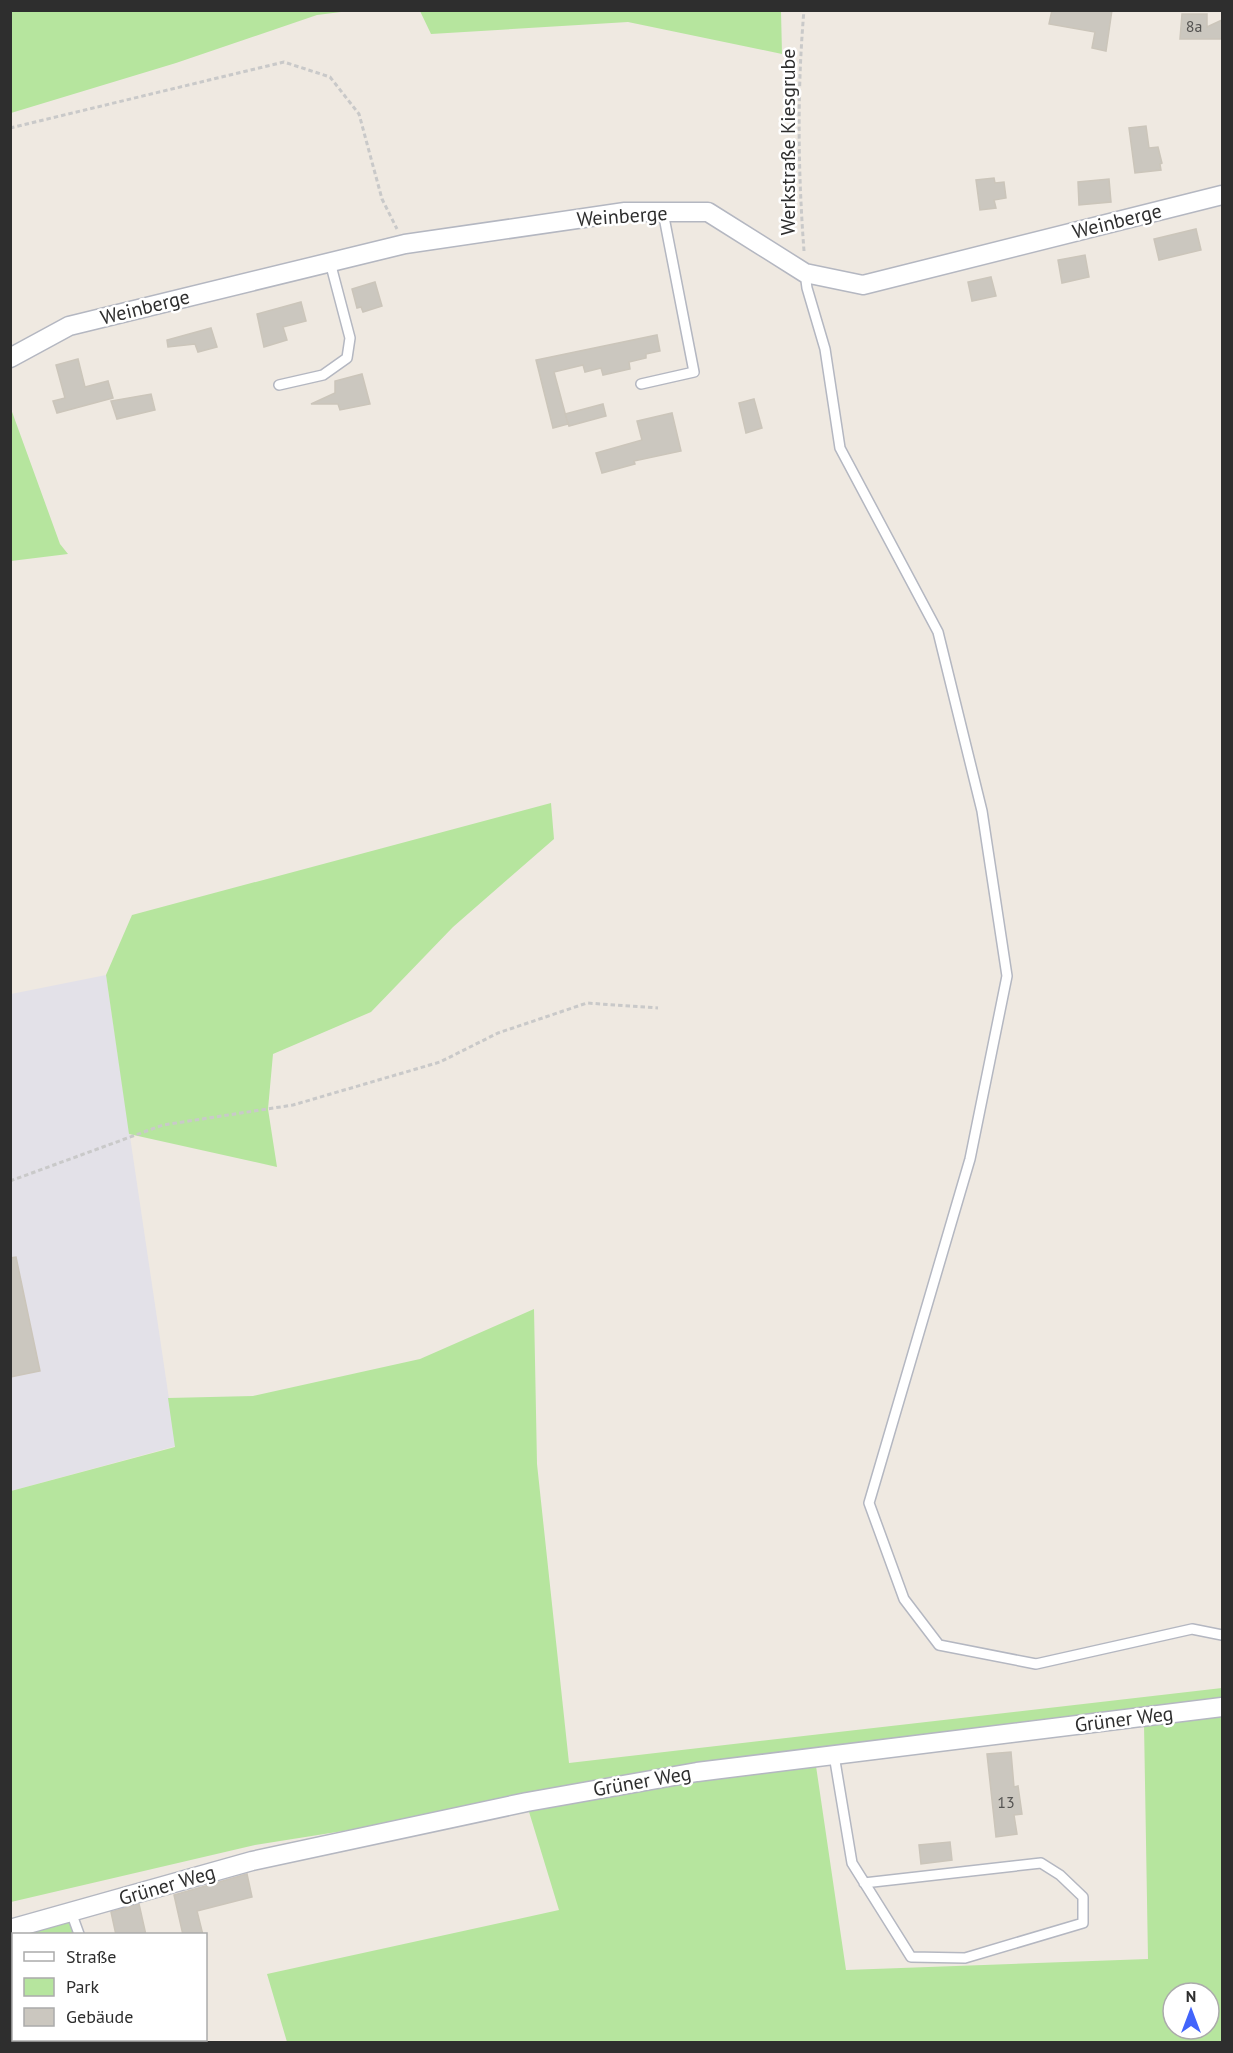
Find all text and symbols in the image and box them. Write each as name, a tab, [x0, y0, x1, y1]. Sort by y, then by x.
house number: 8a	[1186, 16, 1202, 36]
street label: Werkstraße Kiesgrube	[775, 49, 801, 235]
street label: Weinberge	[1070, 197, 1164, 245]
street label: Weinberge	[576, 200, 668, 232]
street label: Weinberge	[98, 283, 192, 331]
street label: Grüner Weg	[1073, 1700, 1175, 1738]
street label: Grüner Weg	[591, 1760, 693, 1802]
house number: 13	[997, 1792, 1015, 1812]
street label: Grüner Weg	[116, 1859, 218, 1911]
legend	[12, 1933, 207, 2041]
text: Straße	[66, 1945, 117, 1968]
text: Park	[66, 1975, 99, 1998]
north arrow	[1161, 1981, 1221, 2041]
text: N	[1186, 1986, 1196, 2006]
text: Gebäude	[66, 2005, 133, 2028]

